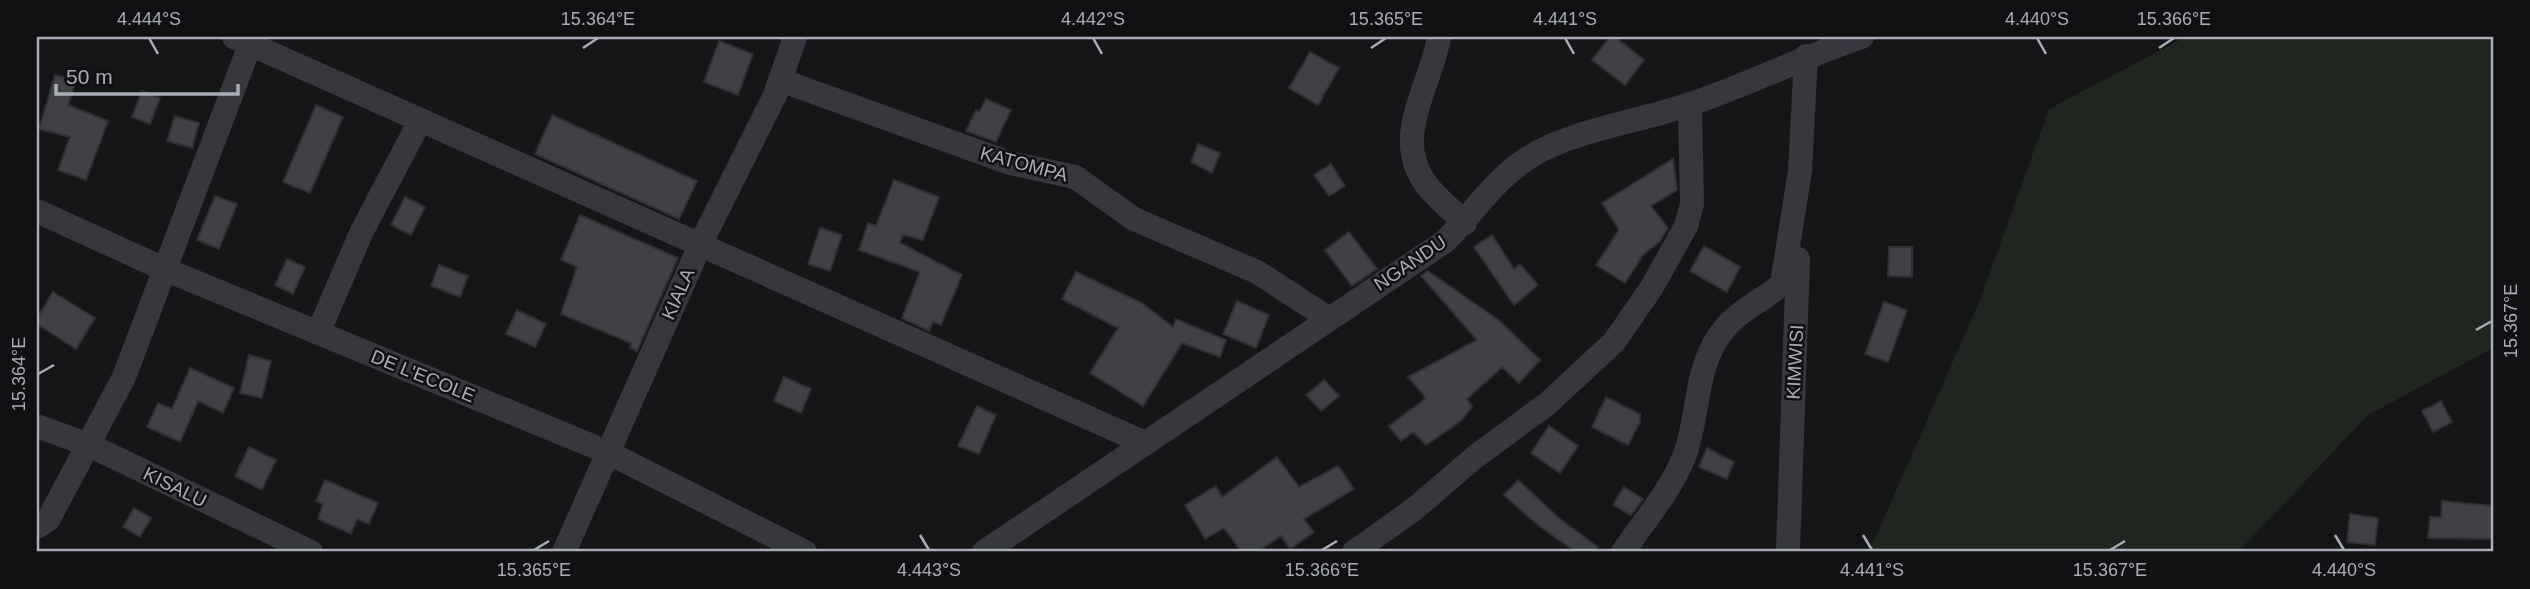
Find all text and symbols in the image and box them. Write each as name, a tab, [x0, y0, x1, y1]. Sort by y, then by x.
text: 4.444°S	[117, 9, 181, 29]
text: 15.364°E	[561, 9, 635, 29]
text: 4.442°S	[1061, 9, 1125, 29]
text: 15.365°E	[1349, 9, 1423, 29]
text: 4.441°S	[1533, 9, 1597, 29]
text: 4.440°S	[2005, 9, 2069, 29]
text: 15.366°E	[2137, 9, 2211, 29]
scale bar	[56, 52, 238, 96]
text: 50 m	[66, 65, 113, 88]
street label: KATOMPA	[978, 142, 1070, 186]
street label: NGANDU	[1370, 231, 1450, 295]
street label: KIALA	[657, 265, 699, 323]
text: 15.367°E	[2501, 284, 2521, 358]
street label: KIMWISI	[1783, 324, 1807, 400]
text: 15.364°E	[9, 337, 29, 411]
street label: DE L'ECOLE	[368, 346, 478, 406]
street label: KISALU	[140, 463, 210, 511]
text: 15.365°E	[497, 560, 571, 580]
text: 4.443°S	[897, 560, 961, 580]
text: 15.366°E	[1285, 560, 1359, 580]
text: 4.441°S	[1840, 560, 1904, 580]
text: 15.367°E	[2073, 560, 2147, 580]
text: 4.440°S	[2312, 560, 2376, 580]

